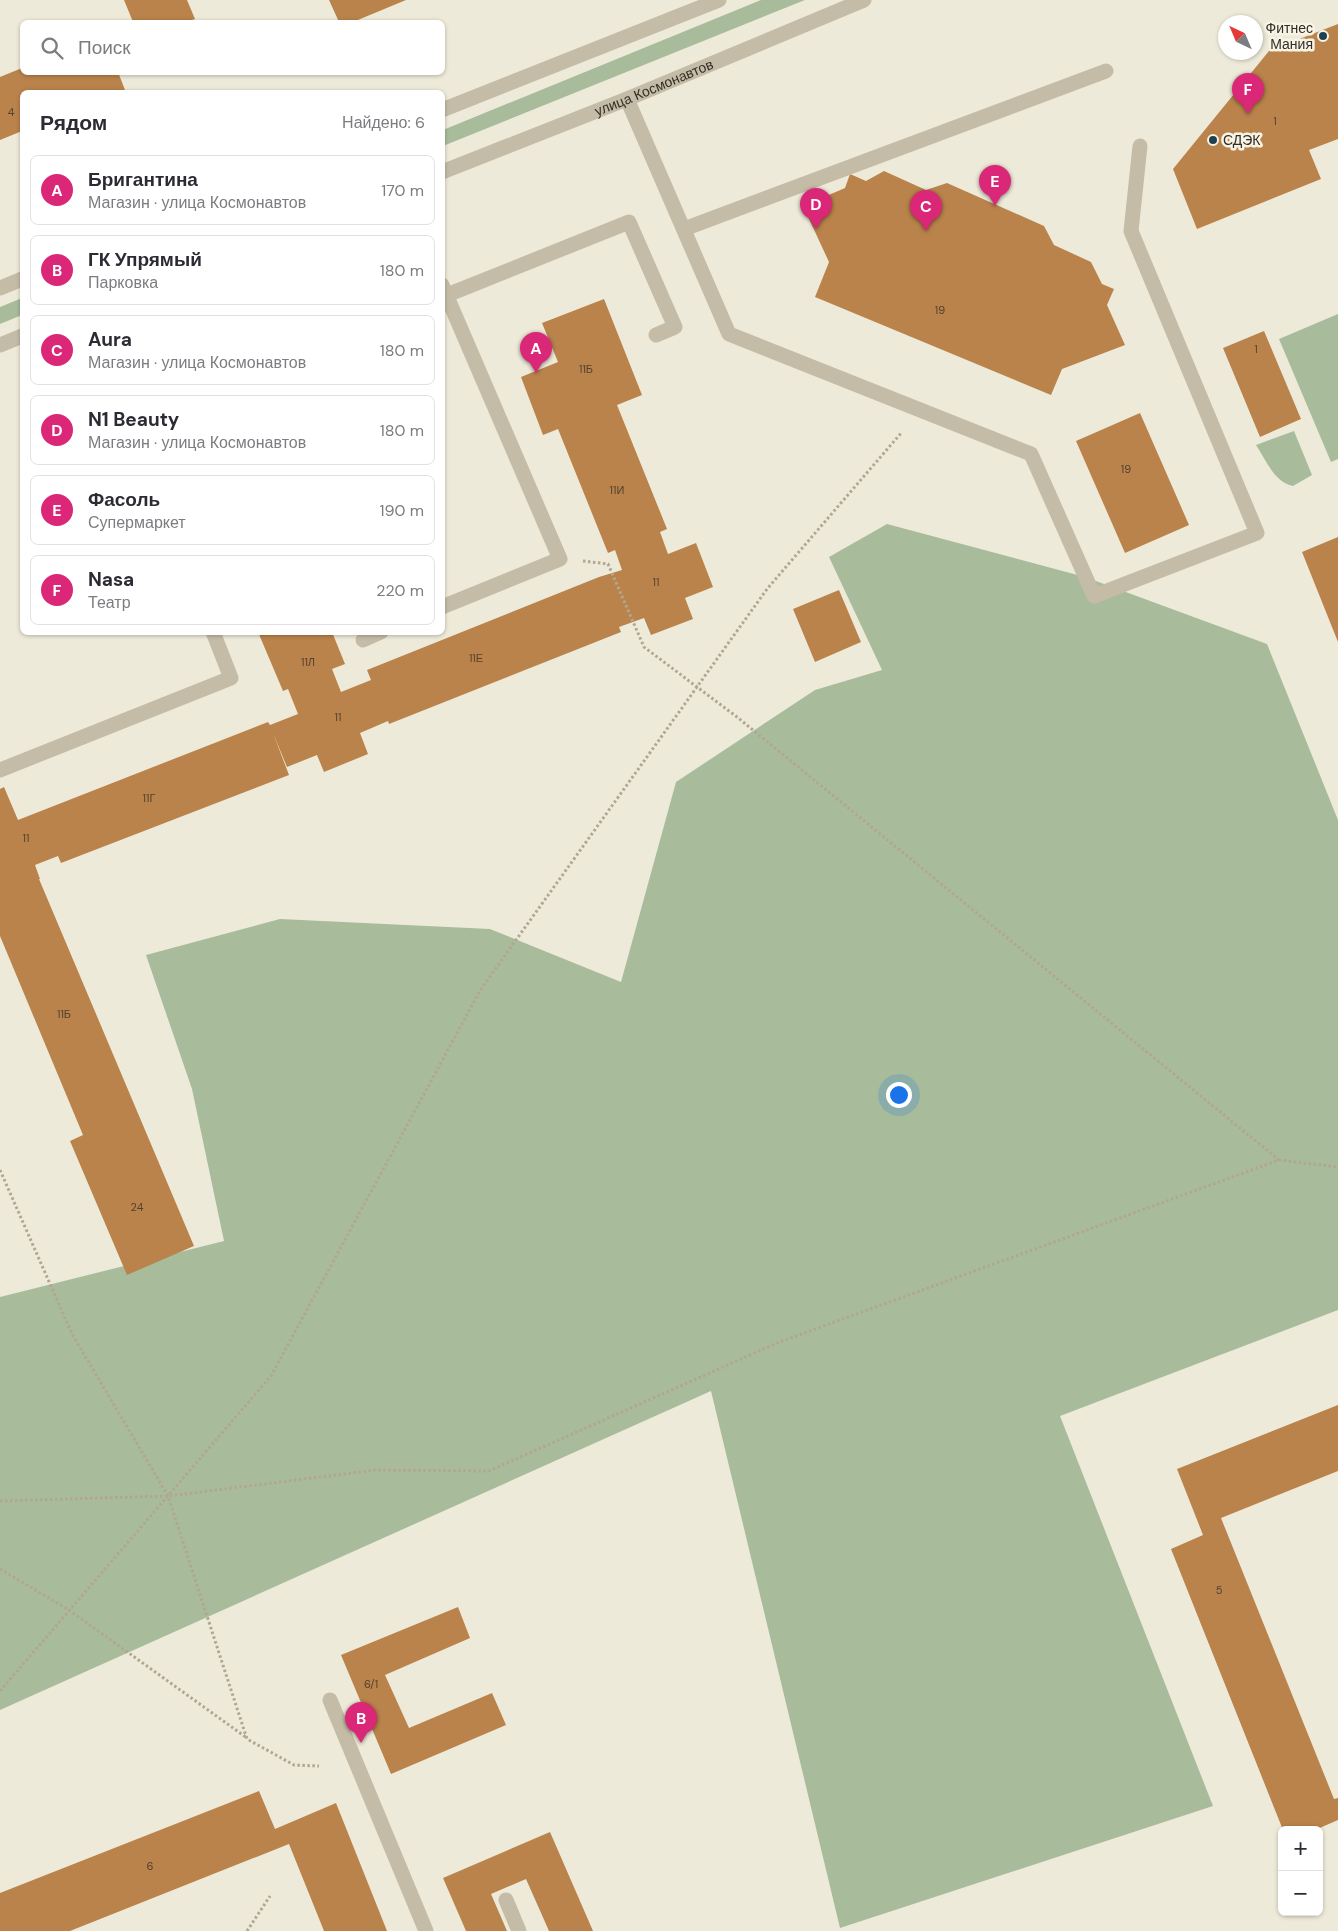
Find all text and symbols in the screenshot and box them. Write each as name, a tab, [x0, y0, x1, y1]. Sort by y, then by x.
north arrow	[1218, 15, 1263, 60]
place label: Фитнес Мания	[1266, 19, 1313, 53]
search box	[20, 20, 445, 75]
marker: Фитнес Мания	[1317, 30, 1329, 42]
icon: search	[38, 34, 66, 62]
text: Поиск	[78, 35, 131, 60]
street label: улица Космонавтов	[592, 55, 716, 120]
pin: F	[1232, 73, 1264, 114]
house number: 4	[8, 105, 15, 119]
text: Рядом	[40, 109, 107, 137]
text: Найдено: 6	[342, 112, 425, 133]
house number: 1	[1273, 114, 1277, 128]
place label: СДЭК	[1223, 131, 1261, 149]
marker: СДЭК	[1207, 134, 1219, 146]
pin: E	[979, 165, 1011, 206]
text: Бригантина	[88, 167, 198, 192]
text: A	[51, 180, 63, 201]
text: 170 m	[381, 180, 424, 201]
pin: D	[800, 188, 832, 229]
pin: C	[910, 190, 942, 231]
text: Магазин · улица Космонавтов	[88, 192, 306, 213]
text: ГК Упрямый	[88, 247, 202, 272]
text: B	[52, 260, 62, 281]
text: 180 m	[380, 260, 424, 281]
text: Парковка	[88, 272, 158, 293]
house number: 19	[935, 303, 945, 317]
text: Aura	[88, 327, 132, 352]
pin: A	[520, 332, 552, 373]
text: C	[51, 340, 63, 361]
text: 180 m	[380, 340, 424, 361]
house number: 1	[1254, 342, 1258, 356]
text: Магазин · улица Космонавтов	[88, 352, 306, 373]
house number: 11Б	[579, 362, 593, 376]
text: N1 Beauty	[88, 407, 179, 432]
text: D	[51, 420, 63, 441]
text: 180 m	[380, 420, 424, 441]
text: Магазин · улица Космонавтов	[88, 432, 306, 453]
house number: 19	[1121, 462, 1131, 476]
house number: 11И	[610, 483, 624, 497]
text: Фасоль	[88, 487, 160, 512]
text: E	[52, 500, 62, 521]
text: 190 m	[380, 500, 424, 521]
text: Супермаркет	[88, 512, 186, 533]
text: Nasa	[88, 567, 134, 592]
house number: 11	[653, 575, 659, 589]
text: F	[53, 580, 61, 601]
text: 220 m	[376, 580, 424, 601]
text: Театр	[88, 592, 131, 613]
house number: 11Е	[469, 651, 483, 665]
house number: 11Л	[301, 655, 315, 669]
house number: 11	[335, 710, 341, 724]
house number: 11Г	[143, 791, 155, 805]
house number: 11	[23, 831, 29, 845]
house number: 11Б	[57, 1007, 71, 1021]
your location	[886, 1082, 912, 1108]
house number: 24	[131, 1200, 144, 1214]
house number: 5	[1216, 1583, 1223, 1597]
house number: 6/1	[364, 1677, 378, 1691]
pin: B	[345, 1702, 377, 1743]
map controls	[1278, 1826, 1323, 1916]
button: +	[1278, 1826, 1323, 1871]
house number: 6	[147, 1859, 154, 1873]
button: −	[1278, 1871, 1323, 1916]

